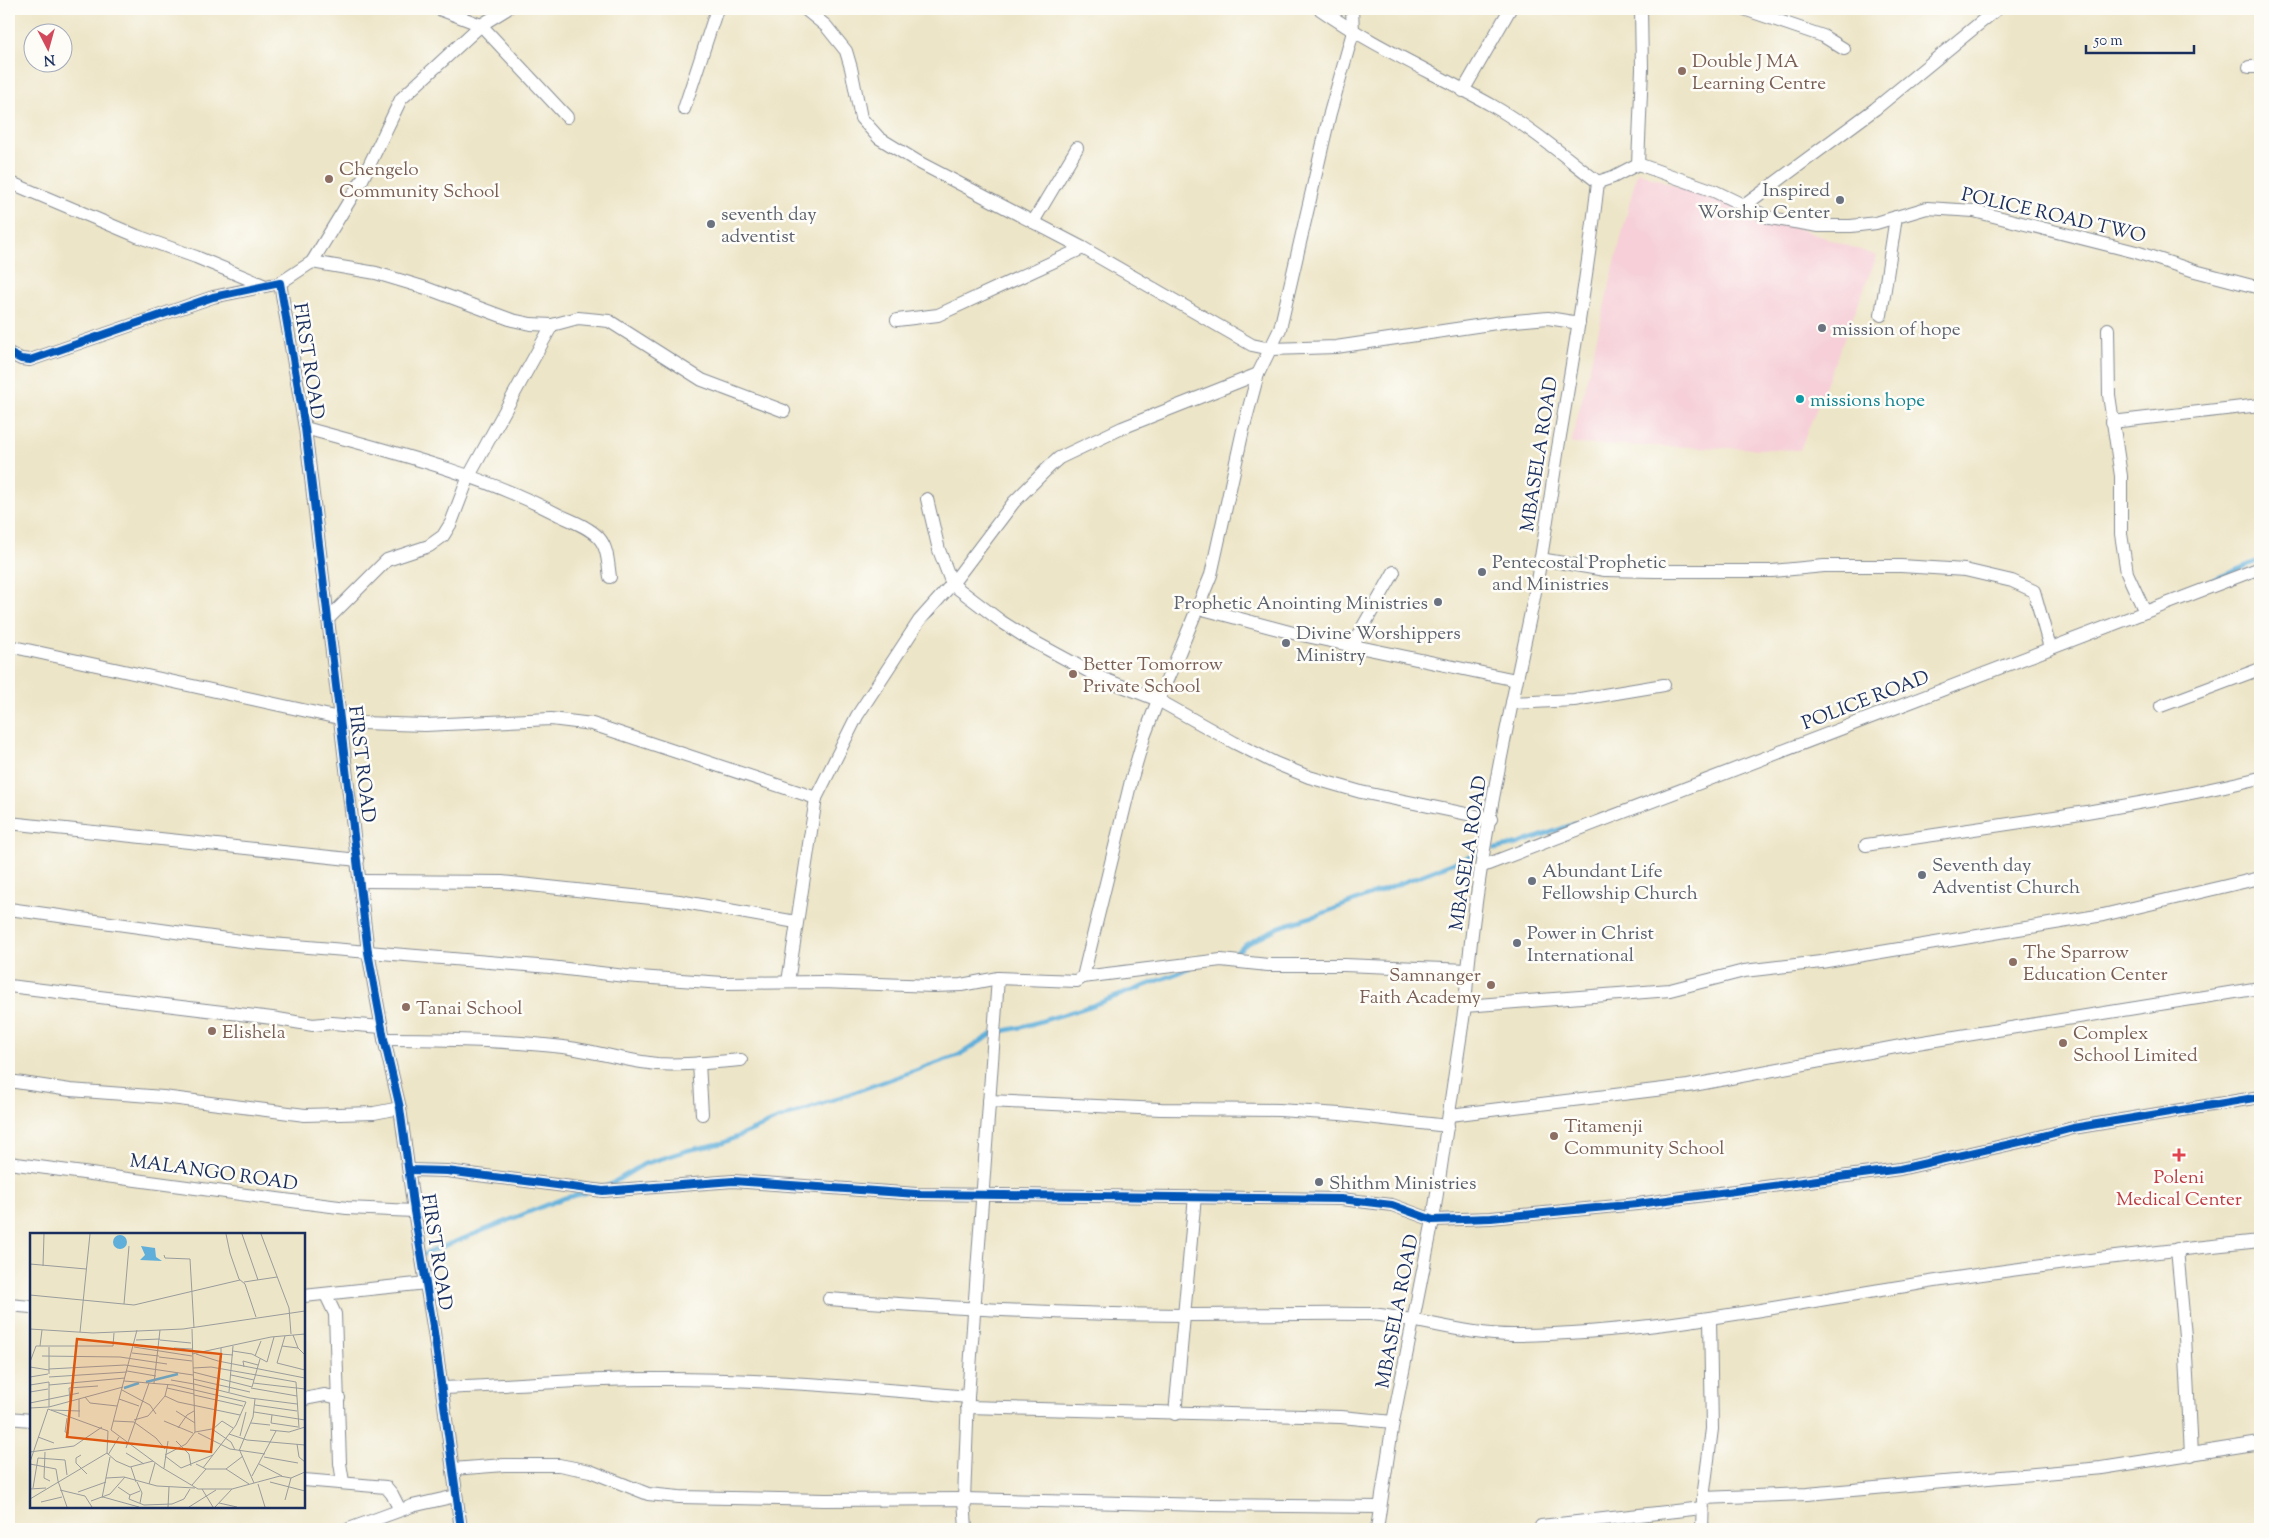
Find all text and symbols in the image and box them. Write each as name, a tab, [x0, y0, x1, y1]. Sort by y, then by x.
north arrow	[22, 22, 72, 72]
scale bar	[2086, 22, 2194, 54]
text: 50 m	[2093, 31, 2123, 52]
text: N	[43, 48, 56, 69]
place label: Double J MA Learning Centre	[1692, 49, 1826, 98]
marker: Double J MA Learning Centre	[1676, 65, 1688, 77]
place label: Chengelo Community School	[339, 157, 500, 206]
marker: Chengelo Community School	[323, 173, 335, 185]
place label: Inspired Worship Center	[1698, 178, 1830, 227]
street label: POLICE ROAD TWO	[1959, 182, 2148, 251]
marker: Inspired Worship Center	[1834, 194, 1846, 206]
place label: seventh day adventist	[721, 202, 817, 251]
marker: seventh day adventist	[705, 218, 717, 230]
street label: FIRST ROAD	[285, 301, 330, 422]
place label: mission of hope	[1832, 317, 1961, 344]
marker: mission of hope	[1816, 322, 1828, 334]
street label: MBASELA ROAD	[1515, 375, 1566, 534]
place label: missions hope	[1810, 388, 1925, 415]
marker: missions hope	[1794, 393, 1806, 405]
place label: Pentecostal Prophetic and Ministries	[1492, 550, 1667, 599]
marker: Pentecostal Prophetic and Ministries	[1476, 566, 1488, 578]
place label: Prophetic Anointing Ministries	[1174, 591, 1428, 618]
marker: Prophetic Anointing Ministries	[1432, 596, 1444, 608]
place label: Divine Worshippers Ministry	[1296, 621, 1461, 670]
marker: Divine Worshippers Ministry	[1280, 637, 1292, 649]
place label: Better Tomorrow Private School	[1083, 652, 1223, 701]
street label: POLICE ROAD	[1798, 665, 1933, 738]
marker: Better Tomorrow Private School	[1067, 668, 1079, 680]
street label: FIRST ROAD	[340, 704, 381, 824]
street label: MBASELA ROAD	[1444, 774, 1495, 933]
place label: Seventh day Adventist Church	[1932, 853, 2080, 902]
place label: Abundant Life Fellowship Church	[1542, 859, 1698, 908]
marker: Seventh day Adventist Church	[1916, 869, 1928, 881]
marker: Abundant Life Fellowship Church	[1526, 875, 1538, 887]
place label: Power in Christ International	[1527, 921, 1654, 970]
marker: Power in Christ International	[1511, 937, 1523, 949]
place label: The Sparrow Education Center	[2023, 940, 2168, 989]
marker: The Sparrow Education Center	[2007, 956, 2019, 968]
place label: Samnanger Faith Academy	[1359, 963, 1482, 1012]
marker: Samnanger Faith Academy	[1485, 979, 1497, 991]
place label: Tanai School	[416, 996, 523, 1023]
marker: Tanai School	[400, 1001, 412, 1013]
place label: Elishela	[222, 1020, 286, 1047]
place label: Complex School Limited	[2073, 1021, 2198, 1070]
marker: Elishela	[206, 1025, 218, 1037]
marker: Complex School Limited	[2057, 1037, 2069, 1049]
place label: Titamenji Community School	[1564, 1114, 1725, 1163]
marker: Titamenji Community School	[1548, 1130, 1560, 1142]
street label: MALANGO ROAD	[128, 1148, 299, 1199]
marker: Poleni Medical Center	[2172, 1148, 2186, 1162]
place label: Poleni Medical Center	[2116, 1165, 2242, 1214]
place label: Shithm Ministries	[1329, 1171, 1476, 1198]
marker: Shithm Ministries	[1313, 1176, 1325, 1188]
street label: FIRST ROAD	[413, 1192, 458, 1313]
street label: MBASELA ROAD	[1370, 1232, 1427, 1391]
inset map	[30, 1233, 305, 1508]

